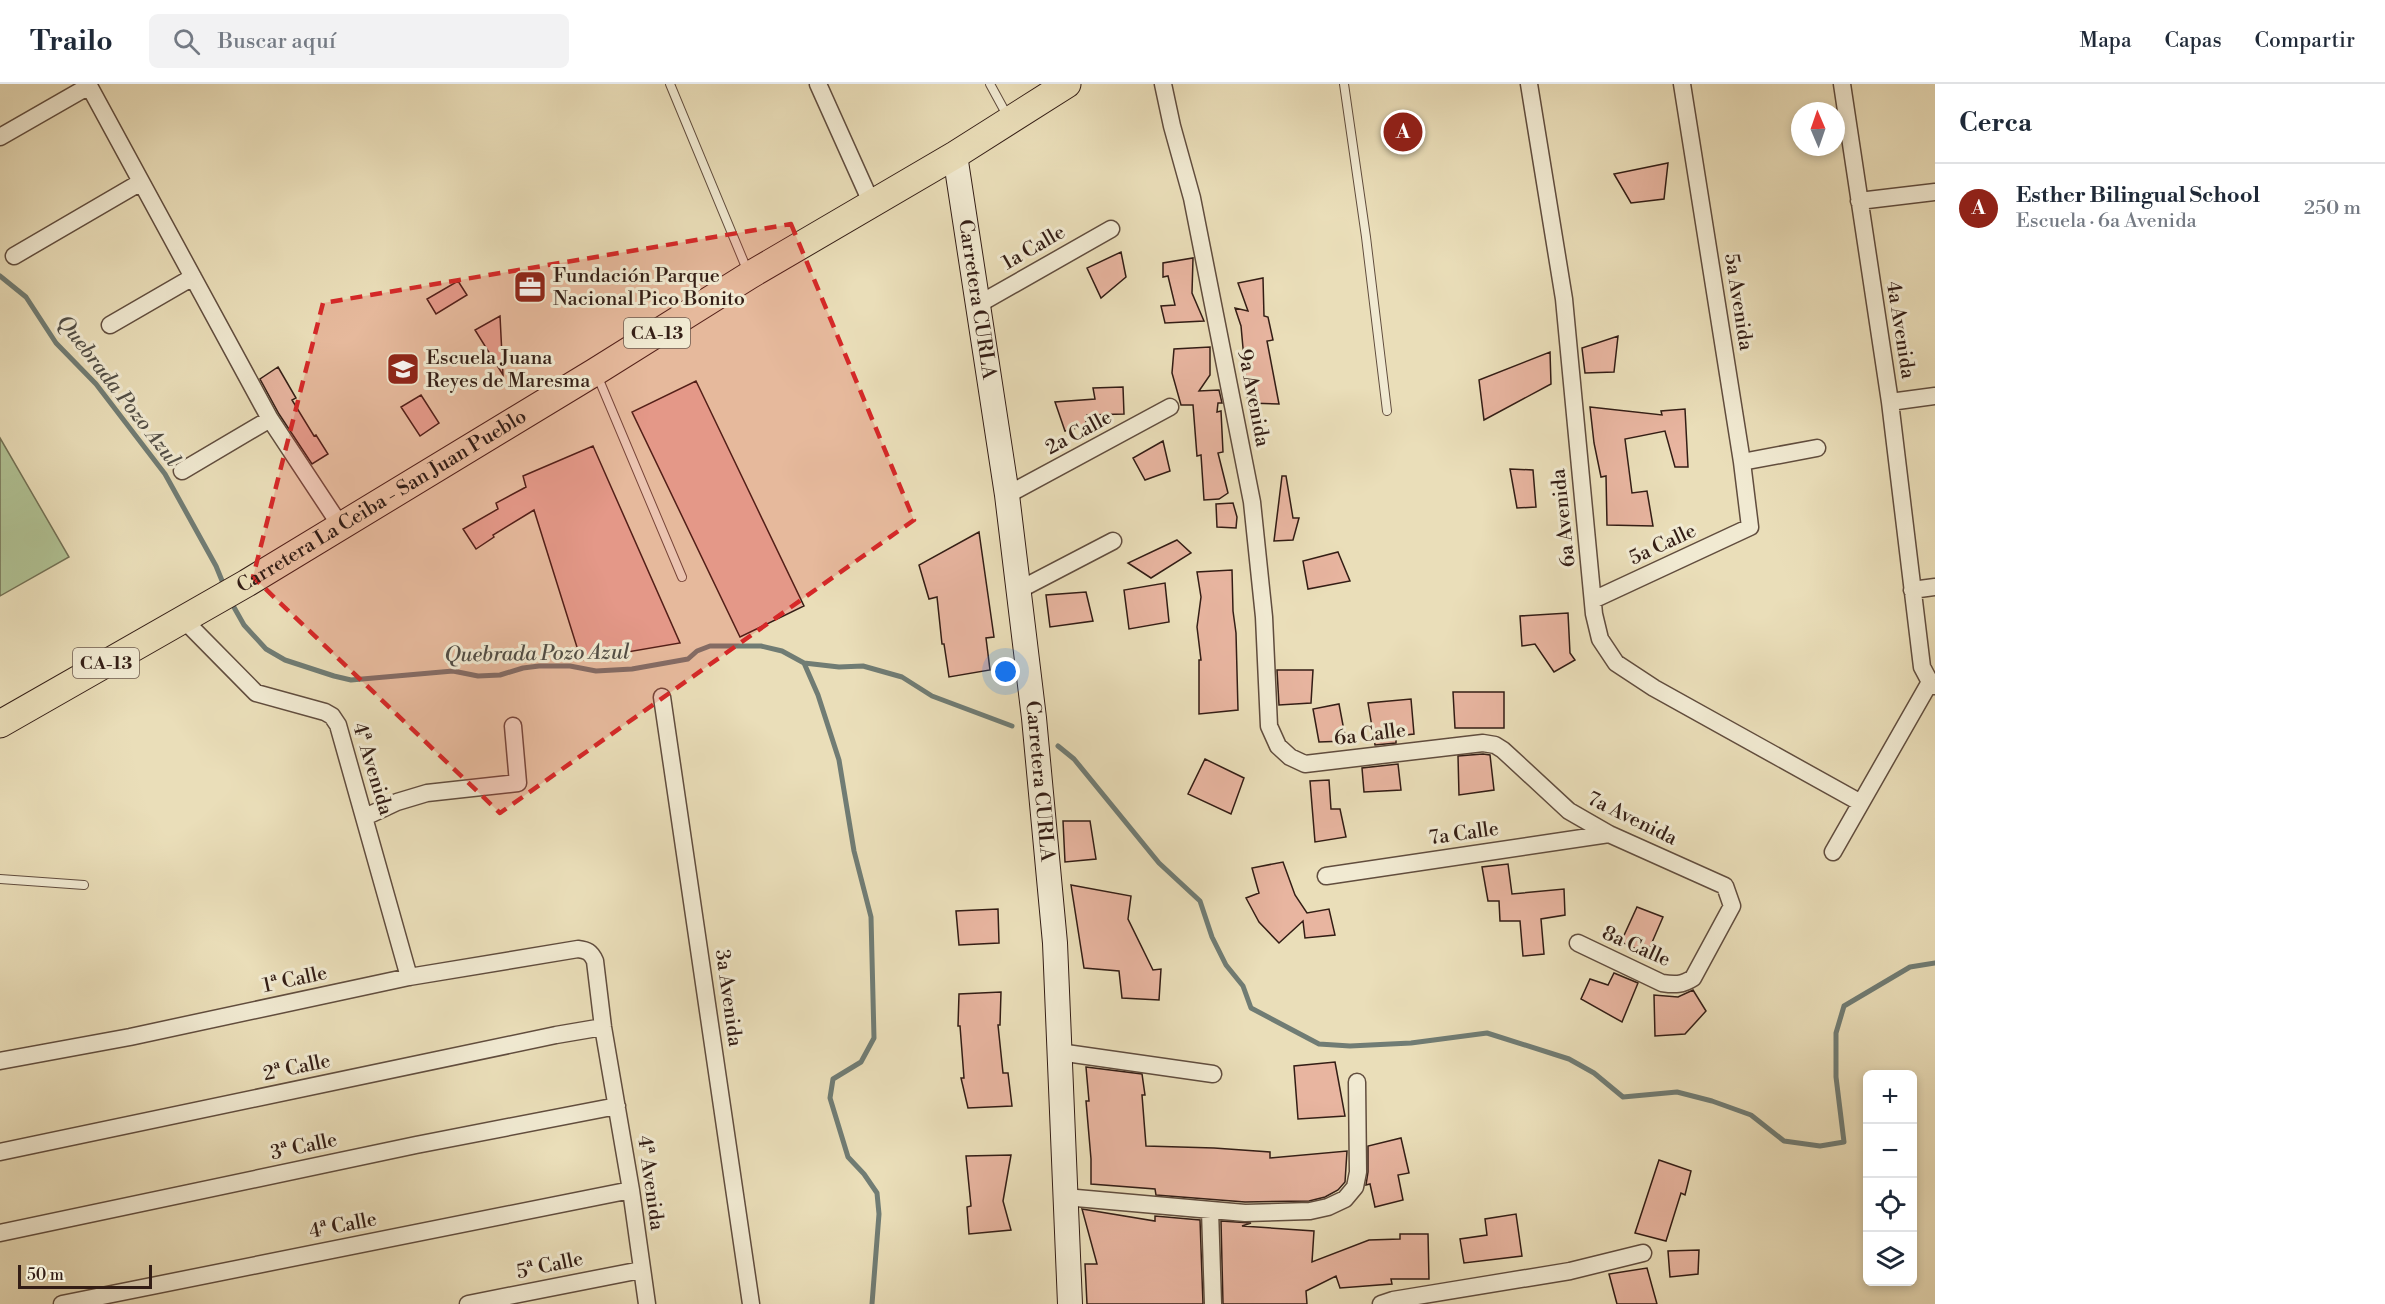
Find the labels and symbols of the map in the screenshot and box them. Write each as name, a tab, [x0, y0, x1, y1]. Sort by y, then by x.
north arrow	[1791, 102, 1845, 156]
pin: A	[1384, 110, 1422, 154]
street label: Carretera CURLA	[953, 218, 1002, 382]
street label: 1a Calle	[998, 220, 1070, 276]
street label: 5a Avenida	[1718, 252, 1758, 353]
place label: Fundación Parque Nacional Pico Bonito	[553, 264, 745, 312]
office icon: Fundación Parque Nacional Pico Bonito	[512, 269, 548, 305]
street label: 4a Avenida	[1880, 279, 1920, 382]
water label: Quebrada Pozo Azul	[51, 310, 185, 472]
road number: CA-13	[624, 318, 690, 348]
place label: Escuela Juana Reyes de Maresma	[426, 346, 591, 394]
street label: 9a Avenida	[1231, 347, 1275, 450]
school or university icon: Escuela Juana Reyes de Maresma	[385, 351, 421, 387]
street label: Carretera La Ceiba - San Juan Pueblo	[232, 404, 531, 599]
street label: 2a Calle	[1042, 405, 1116, 461]
street label: 6a Avenida	[1546, 467, 1582, 568]
street label: 5a Calle	[1626, 519, 1700, 571]
water label: Quebrada Pozo Azul	[444, 639, 630, 669]
road number: CA-13	[73, 648, 139, 678]
your location	[991, 657, 1020, 686]
street label: Carretera CURLA	[1020, 699, 1060, 864]
street label: 6a Calle	[1333, 718, 1407, 752]
street label: 4ª Avenida	[346, 720, 398, 819]
street label: 7a Avenida	[1583, 787, 1682, 852]
street label: 7a Calle	[1428, 817, 1500, 851]
street label: 8a Calle	[1598, 921, 1674, 973]
street label: 3a Avenida	[709, 948, 747, 1049]
street label: 1ª Calle	[260, 961, 330, 999]
street label: 2ª Calle	[261, 1049, 333, 1087]
street label: 3ª Calle	[268, 1128, 340, 1166]
street label: 4ª Avenida	[631, 1134, 669, 1233]
street label: 4ª Calle	[307, 1207, 379, 1245]
street label: 5ª Calle	[514, 1247, 586, 1285]
scale bar	[18, 1262, 152, 1290]

